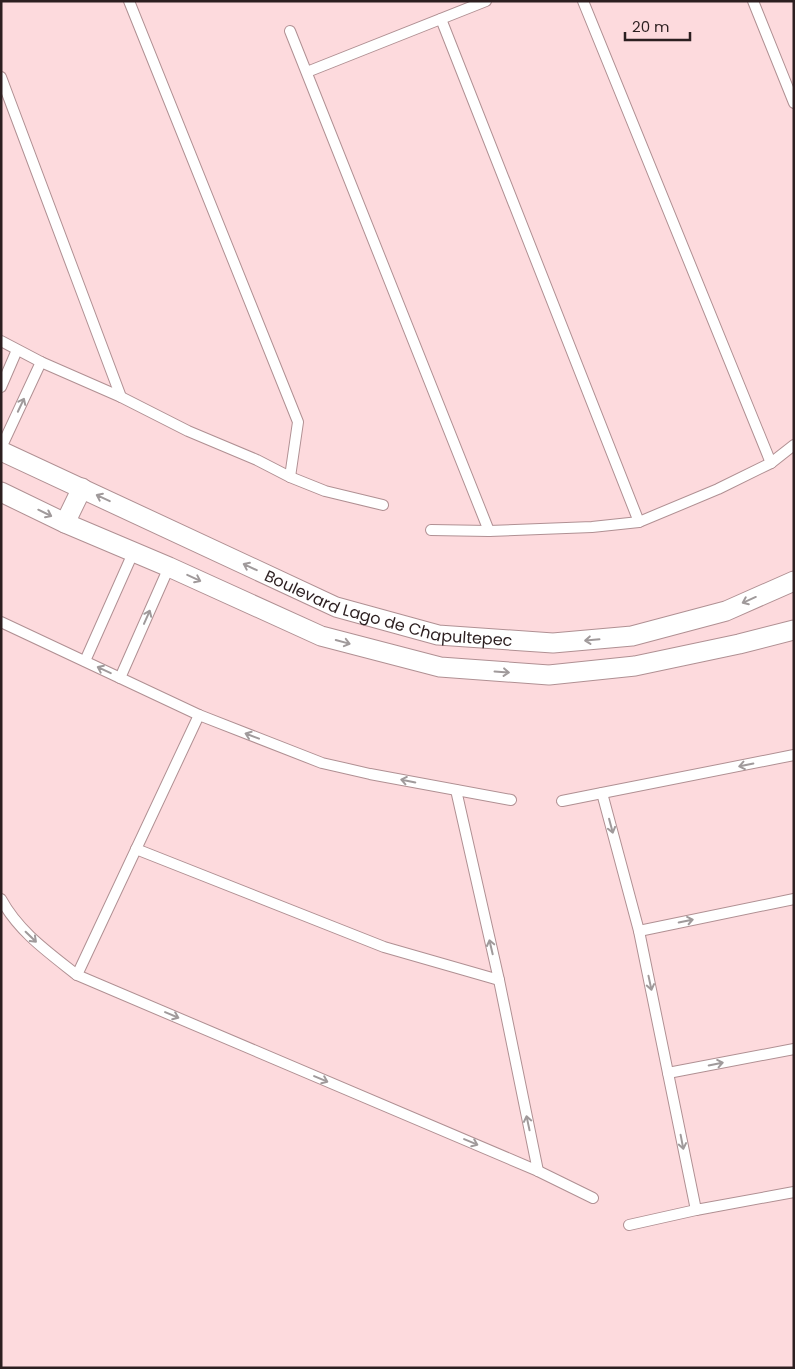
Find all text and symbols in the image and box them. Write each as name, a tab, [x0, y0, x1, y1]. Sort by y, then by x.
scale bar	[625, 10, 690, 42]
text: 20 m	[632, 16, 670, 37]
one-way arrow	[17, 398, 27, 413]
one-way arrow	[96, 493, 111, 503]
one-way arrow	[37, 509, 52, 518]
one-way arrow	[243, 562, 258, 571]
street label: Boulevard Lago de Chapultepec	[261, 564, 513, 652]
one-way arrow	[186, 574, 201, 584]
one-way arrow	[742, 596, 757, 606]
one-way arrow	[143, 610, 153, 625]
one-way arrow	[585, 635, 601, 645]
one-way arrow	[334, 638, 350, 647]
one-way arrow	[97, 665, 112, 674]
one-way arrow	[494, 667, 510, 677]
one-way arrow	[245, 731, 260, 740]
one-way arrow	[738, 760, 754, 770]
one-way arrow	[400, 776, 416, 786]
one-way arrow	[607, 817, 616, 833]
one-way arrow	[678, 916, 694, 926]
one-way arrow	[25, 931, 37, 943]
one-way arrow	[486, 940, 495, 956]
one-way arrow	[645, 975, 655, 991]
one-way arrow	[164, 1011, 179, 1021]
one-way arrow	[708, 1059, 724, 1068]
one-way arrow	[313, 1074, 328, 1084]
one-way arrow	[523, 1116, 533, 1132]
one-way arrow	[678, 1134, 688, 1150]
one-way arrow	[463, 1138, 478, 1148]

